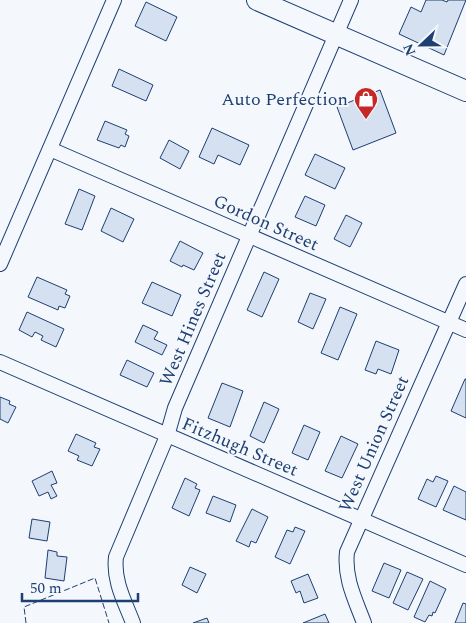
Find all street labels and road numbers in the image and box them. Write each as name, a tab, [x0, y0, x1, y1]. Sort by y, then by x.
street label: Gordon Street	[209, 188, 323, 258]
street label: West Hines Street	[153, 248, 233, 390]
street label: West Union Street	[332, 372, 416, 516]
street label: Fitzhugh Street	[178, 410, 302, 484]

